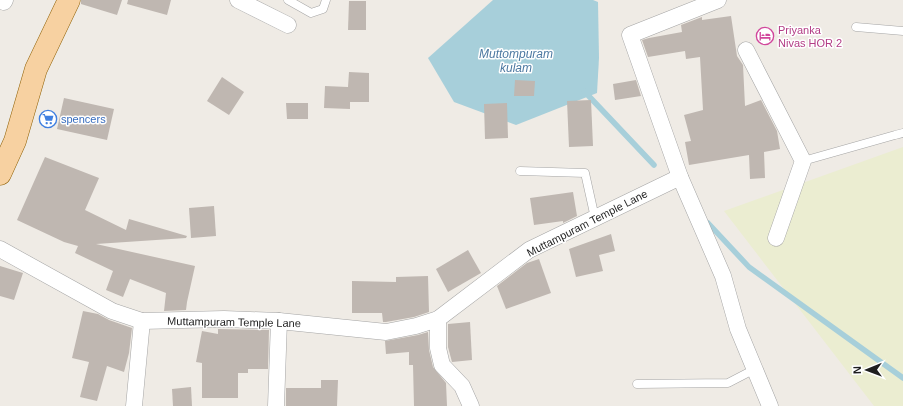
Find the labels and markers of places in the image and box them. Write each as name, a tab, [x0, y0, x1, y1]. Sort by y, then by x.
place label: Priyanka Nivas HOR 2	[778, 24, 842, 49]
hotel icon: Priyanka Nivas HOR 2	[755, 26, 775, 46]
supermarket icon: spencers	[38, 109, 58, 129]
place label: spencers	[61, 113, 106, 125]

